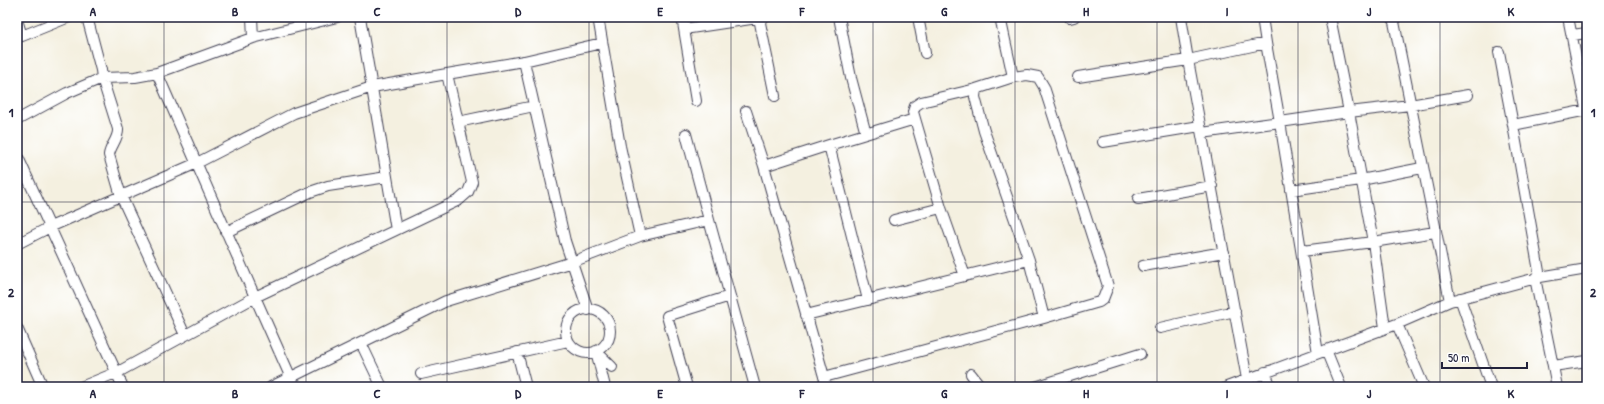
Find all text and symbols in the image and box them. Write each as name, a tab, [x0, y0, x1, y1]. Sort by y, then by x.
text: A	[90, 2, 97, 20]
text: B	[232, 2, 239, 20]
text: C	[373, 2, 381, 20]
text: D	[515, 2, 522, 20]
text: E	[657, 2, 663, 20]
text: F	[799, 2, 806, 20]
text: G	[941, 2, 948, 20]
text: H	[1083, 2, 1089, 20]
text: I	[1225, 2, 1229, 20]
text: J	[1367, 2, 1372, 20]
text: K	[1508, 2, 1515, 20]
text: 1	[9, 103, 14, 121]
text: 1	[1591, 103, 1596, 121]
text: 2	[8, 283, 15, 301]
text: 2	[1590, 283, 1597, 301]
scale bar	[1442, 344, 1527, 370]
text: 50 m	[1448, 349, 1469, 366]
text: A	[90, 384, 97, 402]
text: B	[232, 384, 239, 402]
text: C	[373, 384, 381, 402]
text: D	[515, 384, 522, 402]
text: E	[657, 384, 663, 402]
text: F	[799, 384, 806, 402]
text: G	[941, 384, 948, 402]
text: H	[1083, 384, 1089, 402]
text: I	[1225, 384, 1229, 402]
text: J	[1367, 384, 1372, 402]
text: K	[1508, 384, 1515, 402]

